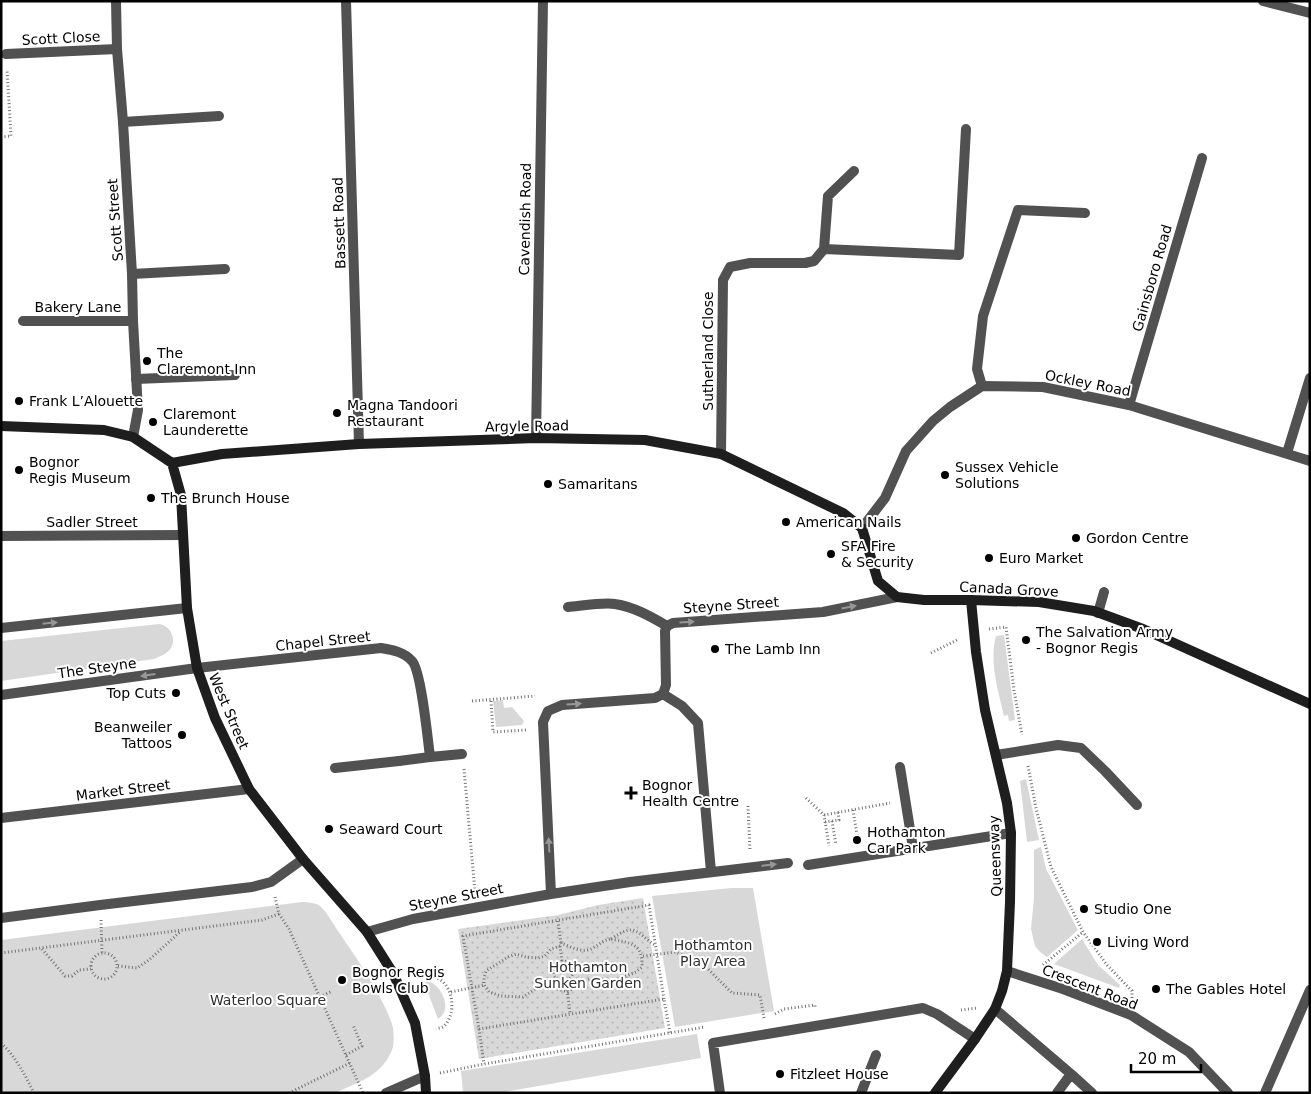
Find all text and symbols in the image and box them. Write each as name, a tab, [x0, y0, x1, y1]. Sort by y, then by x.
street label: Scott Close	[21, 28, 101, 48]
street label: Cavendish Road	[516, 163, 534, 275]
street label: Scott Street	[104, 177, 126, 262]
street label: Bassett Road	[329, 177, 349, 269]
street label: Gainsboro Road	[1129, 223, 1175, 333]
street label: Sutherland Close	[700, 291, 716, 411]
street label: Bakery Lane	[35, 299, 121, 315]
place label: The Claremont Inn	[156, 345, 256, 377]
marker: The Claremont Inn	[141, 355, 153, 367]
street label: Ockley Road	[1044, 367, 1132, 399]
place label: Frank L’Alouette	[29, 393, 143, 409]
marker: Frank L’Alouette	[13, 395, 25, 407]
place label: Magna Tandoori Restaurant	[347, 397, 458, 429]
place label: Claremont Launderette	[163, 406, 248, 438]
marker: Magna Tandoori Restaurant	[331, 407, 343, 419]
marker: Claremont Launderette	[147, 416, 159, 428]
street label: Argyle Road	[485, 417, 569, 435]
place label: Bognor Regis Museum	[29, 454, 131, 486]
place label: Sussex Vehicle Solutions	[955, 459, 1059, 491]
marker: Bognor Regis Museum	[13, 464, 25, 476]
marker: Sussex Vehicle Solutions	[939, 469, 951, 481]
place label: Samaritans	[558, 476, 638, 492]
marker: Samaritans	[542, 478, 554, 490]
place label: The Brunch House	[160, 490, 290, 506]
marker: The Brunch House	[145, 492, 157, 504]
street label: Sadler Street	[46, 514, 138, 530]
place label: American Nails	[796, 514, 901, 530]
marker: American Nails	[780, 516, 792, 528]
place label: Gordon Centre	[1086, 530, 1189, 546]
marker: Gordon Centre	[1070, 532, 1082, 544]
place label: SFA Fire & Security	[841, 538, 914, 570]
marker: SFA Fire & Security	[825, 548, 837, 560]
place label: Euro Market	[999, 550, 1084, 566]
marker: Euro Market	[983, 552, 995, 564]
street label: Canada Grove	[959, 578, 1059, 600]
street label: Steyne Street	[683, 594, 780, 616]
one-way arrow	[841, 603, 857, 611]
one-way arrow	[680, 618, 696, 626]
one-way arrow	[42, 619, 58, 627]
place label: The Salvation Army - Bognor Regis	[1035, 624, 1173, 656]
street label: Chapel Street	[275, 628, 372, 654]
marker: The Salvation Army - Bognor Regis	[1020, 634, 1032, 646]
place label: The Lamb Inn	[724, 641, 821, 657]
marker: The Lamb Inn	[709, 643, 721, 655]
street label: The Steyne	[56, 655, 137, 682]
street label: West Street	[206, 670, 252, 752]
one-way arrow	[140, 671, 156, 679]
place label: Top Cuts	[105, 685, 166, 701]
marker: Top Cuts	[170, 687, 182, 699]
one-way arrow	[567, 700, 583, 708]
place label: Beanweiler Tattoos	[94, 719, 172, 751]
marker: Beanweiler Tattoos	[176, 729, 188, 741]
street label: Market Street	[75, 776, 172, 804]
place label: Bognor Health Centre	[642, 777, 739, 809]
marker: Bognor Health Centre	[624, 786, 638, 800]
street label: Queensway	[986, 815, 1004, 897]
place label: Seaward Court	[339, 821, 443, 837]
marker: Seaward Court	[323, 823, 335, 835]
place label: Hothamton Car Park	[867, 824, 946, 856]
marker: Hothamton Car Park	[851, 834, 863, 846]
one-way arrow	[544, 837, 552, 853]
one-way arrow	[761, 861, 777, 869]
street label: Steyne Street	[407, 880, 505, 914]
place label: Studio One	[1094, 901, 1172, 917]
marker: Studio One	[1078, 903, 1090, 915]
place label: Living Word	[1107, 934, 1189, 950]
marker: Living Word	[1091, 936, 1103, 948]
park label: Hothamton Play Area	[674, 937, 752, 969]
park label: Hothamton Sunken Garden	[534, 959, 642, 991]
street label: Crescent Road	[1040, 961, 1140, 1013]
place label: Bognor Regis Bowls Club	[352, 964, 444, 996]
marker: Bognor Regis Bowls Club	[336, 974, 348, 986]
place label: The Gables Hotel	[1165, 981, 1286, 997]
marker: The Gables Hotel	[1150, 983, 1162, 995]
park label: Waterloo Square	[210, 992, 326, 1008]
scale bar	[1131, 1042, 1201, 1074]
text: 20 m	[1138, 1050, 1176, 1068]
place label: Fitzleet House	[790, 1066, 889, 1082]
marker: Fitzleet House	[774, 1068, 786, 1080]

